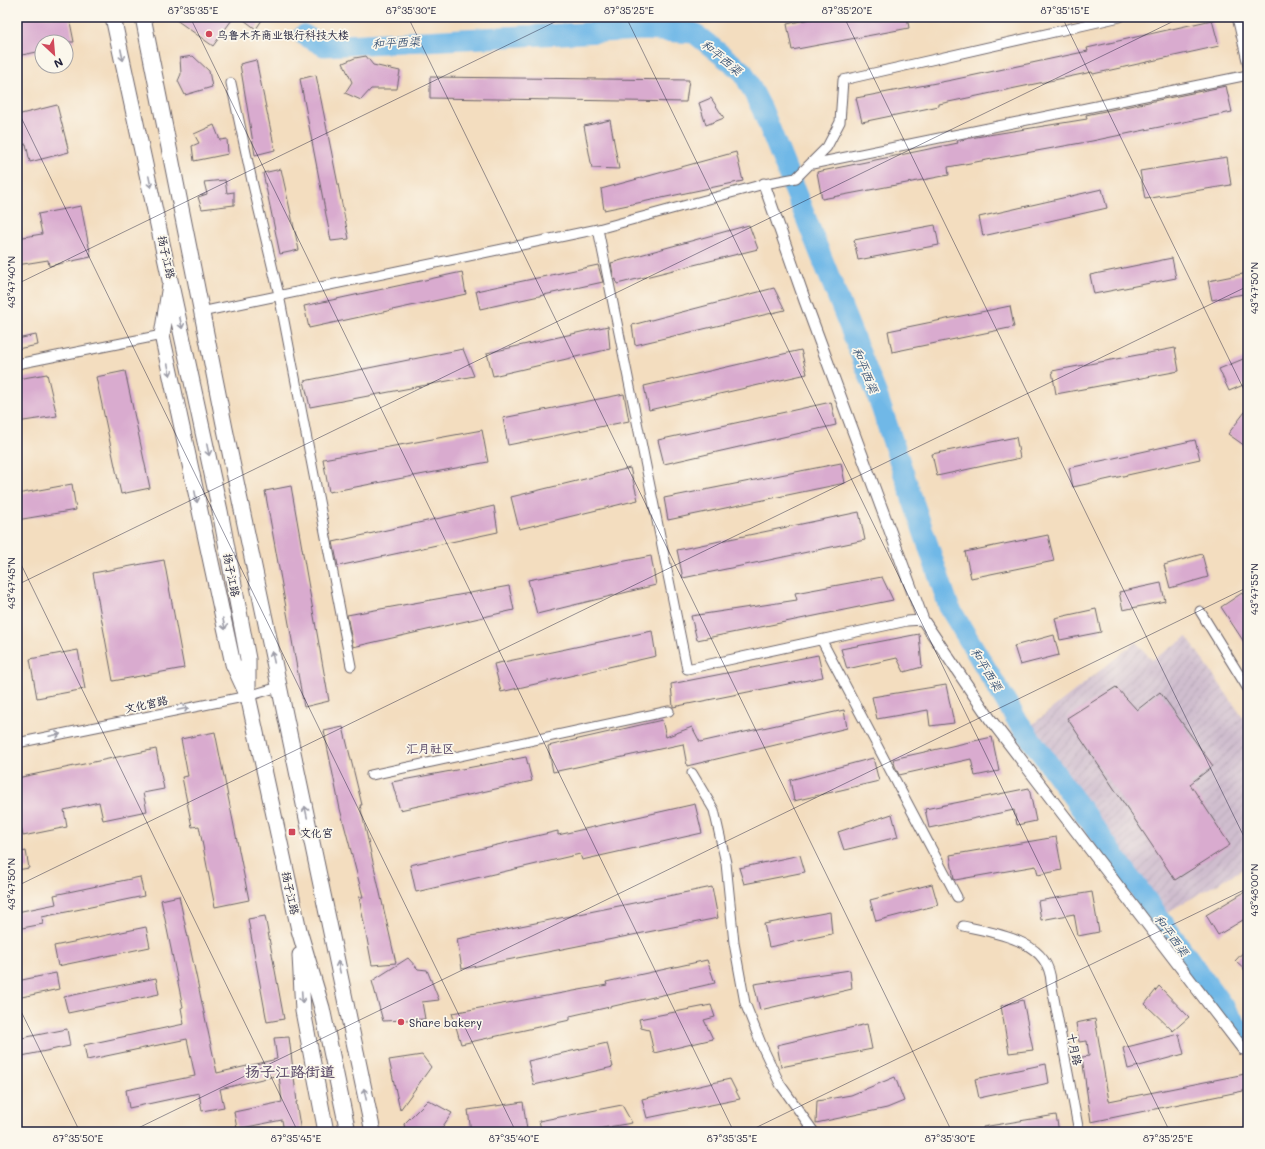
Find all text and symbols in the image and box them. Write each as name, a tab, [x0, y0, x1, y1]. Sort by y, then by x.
text: 87°35'35"E	[168, 3, 218, 17]
text: 87°35'30"E	[386, 3, 437, 17]
text: 87°35'25"E	[604, 3, 654, 17]
text: 87°35'20"E	[822, 3, 872, 17]
text: 87°35'15"E	[1041, 3, 1090, 17]
place label: 乌鲁木齐商业银行科技大楼	[217, 27, 349, 42]
marker: 乌鲁木齐商业银行科技大楼	[204, 29, 214, 39]
water label: 和平西渠	[372, 33, 421, 51]
north arrow	[34, 34, 74, 74]
water label: 和平西渠	[698, 35, 746, 79]
one-way arrow	[118, 48, 126, 61]
text: N	[52, 55, 66, 72]
one-way arrow	[147, 175, 155, 188]
street label: 扬子江路	[155, 234, 179, 280]
text: 43°47'40"N	[4, 256, 18, 308]
text: 43°47'50"N	[1247, 262, 1261, 314]
one-way arrow	[177, 316, 185, 329]
water label: 和平西渠	[850, 345, 883, 396]
one-way arrow	[166, 363, 174, 376]
one-way arrow	[204, 443, 212, 456]
one-way arrow	[193, 490, 201, 503]
street label: 扬子江路	[220, 552, 244, 598]
text: 43°47'45"N	[4, 557, 18, 609]
text: 43°47'55"N	[1247, 563, 1261, 615]
one-way arrow	[220, 617, 228, 630]
water label: 和平西渠	[968, 644, 1007, 695]
one-way arrow	[269, 651, 277, 664]
street label: 文化宫路	[123, 692, 169, 716]
one-way arrow	[176, 705, 189, 713]
one-way arrow	[48, 731, 61, 739]
district label: 汇月社区	[406, 740, 454, 756]
one-way arrow	[301, 806, 309, 819]
place label: 文化宫	[300, 825, 333, 840]
marker: 文化宫	[287, 827, 297, 837]
text: 43°47'50"N	[4, 858, 18, 910]
text: 43°48'00"N	[1247, 864, 1261, 916]
street label: 扬子江路	[279, 870, 303, 916]
water label: 和平西渠	[1151, 911, 1193, 960]
one-way arrow	[334, 960, 342, 973]
one-way arrow	[298, 990, 306, 1003]
place label: Share bakery	[409, 1015, 482, 1030]
marker: Share bakery	[396, 1017, 406, 1027]
street label: 十月路	[1064, 1031, 1086, 1067]
district label: 扬子江路街道	[245, 1061, 335, 1081]
one-way arrow	[361, 1088, 369, 1101]
text: 87°35'50"E	[53, 1131, 104, 1145]
text: 87°35'45"E	[271, 1131, 321, 1145]
text: 87°35'40"E	[489, 1131, 540, 1145]
text: 87°35'35"E	[707, 1131, 757, 1145]
text: 87°35'30"E	[925, 1131, 976, 1145]
text: 87°35'25"E	[1143, 1131, 1193, 1145]

